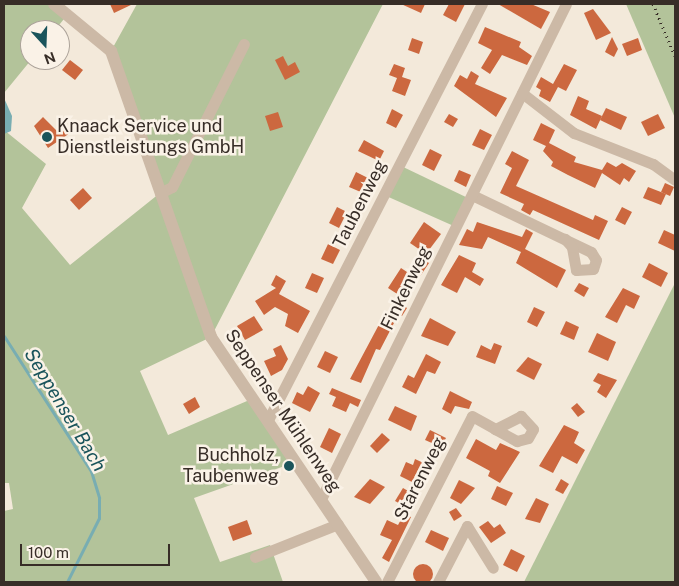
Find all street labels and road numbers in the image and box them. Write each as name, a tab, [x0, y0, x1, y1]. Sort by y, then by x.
street label: Taubenweg	[329, 156, 391, 252]
street label: Finkenweg	[376, 242, 436, 334]
street label: Seppenser Mühlenweg	[220, 325, 346, 497]
street label: Starenweg	[390, 434, 450, 524]

